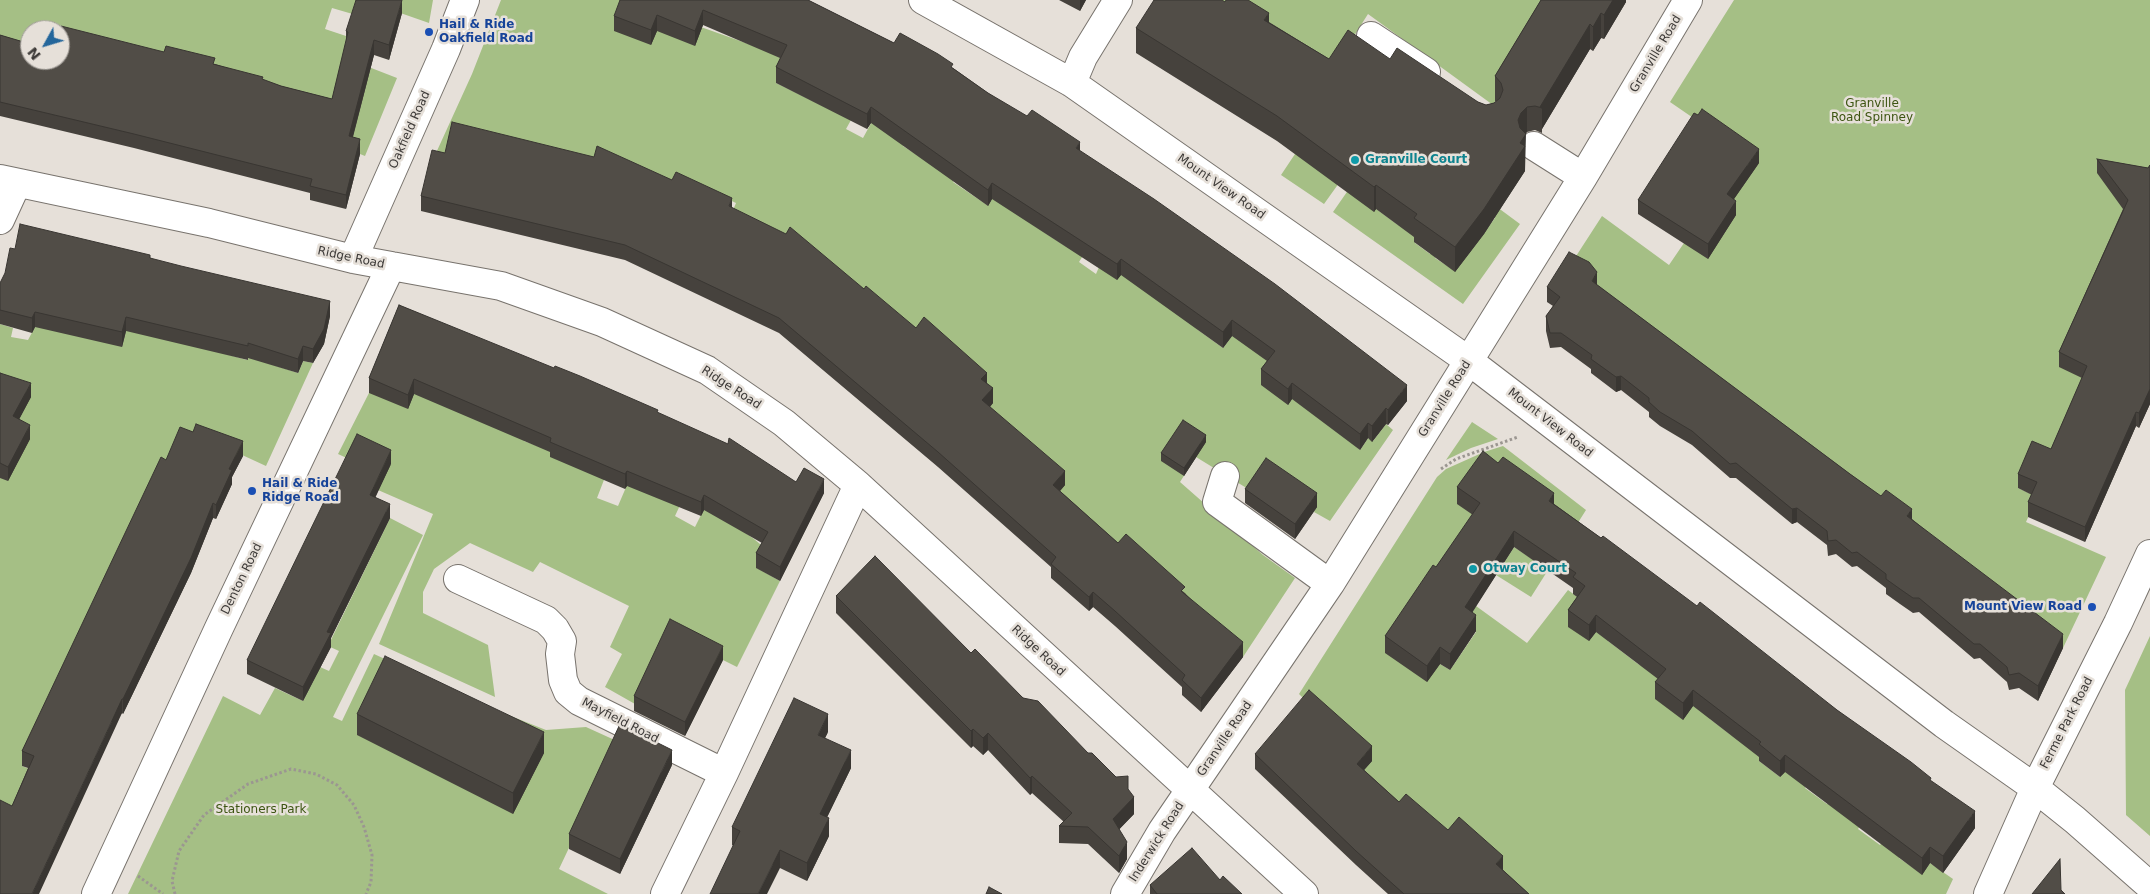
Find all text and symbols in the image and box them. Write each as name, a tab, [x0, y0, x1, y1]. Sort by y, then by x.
street label: Granville Road	[1627, 13, 1685, 95]
place label: Hail & Ride Oakfield Road	[439, 18, 533, 46]
north arrow	[20, 20, 70, 70]
marker: Hail & Ride Oakfield Road	[423, 26, 435, 38]
text: N	[24, 44, 44, 63]
street label: Oakfield Road	[386, 89, 434, 171]
park label: Granville Road Spinney	[1831, 97, 1913, 125]
street label: Mount View Road	[1174, 151, 1268, 223]
place label: Granville Court	[1365, 153, 1467, 167]
marker: Granville Court	[1349, 154, 1361, 166]
street label: Ridge Road	[316, 244, 386, 272]
street label: Granville Road	[1416, 358, 1474, 440]
street label: Ridge Road	[698, 363, 764, 413]
street label: Mount View Road	[1505, 385, 1595, 461]
place label: Hail & Ride Ridge Road	[262, 477, 339, 505]
marker: Hail & Ride Ridge Road	[246, 485, 258, 497]
street label: Denton Road	[218, 541, 266, 617]
place label: Otway Court	[1483, 562, 1567, 576]
marker: Otway Court	[1467, 563, 1479, 575]
place label: Mount View Road	[1964, 600, 2082, 614]
marker: Mount View Road	[2086, 601, 2098, 613]
street label: Ridge Road	[1008, 622, 1068, 680]
street label: Ferme Park Road	[2038, 675, 2096, 771]
street label: Mayfield Road	[579, 695, 661, 747]
street label: Granville Road	[1195, 699, 1255, 779]
street label: Inderwick Road	[1127, 799, 1187, 885]
park label: Stationers Park	[216, 803, 306, 817]

